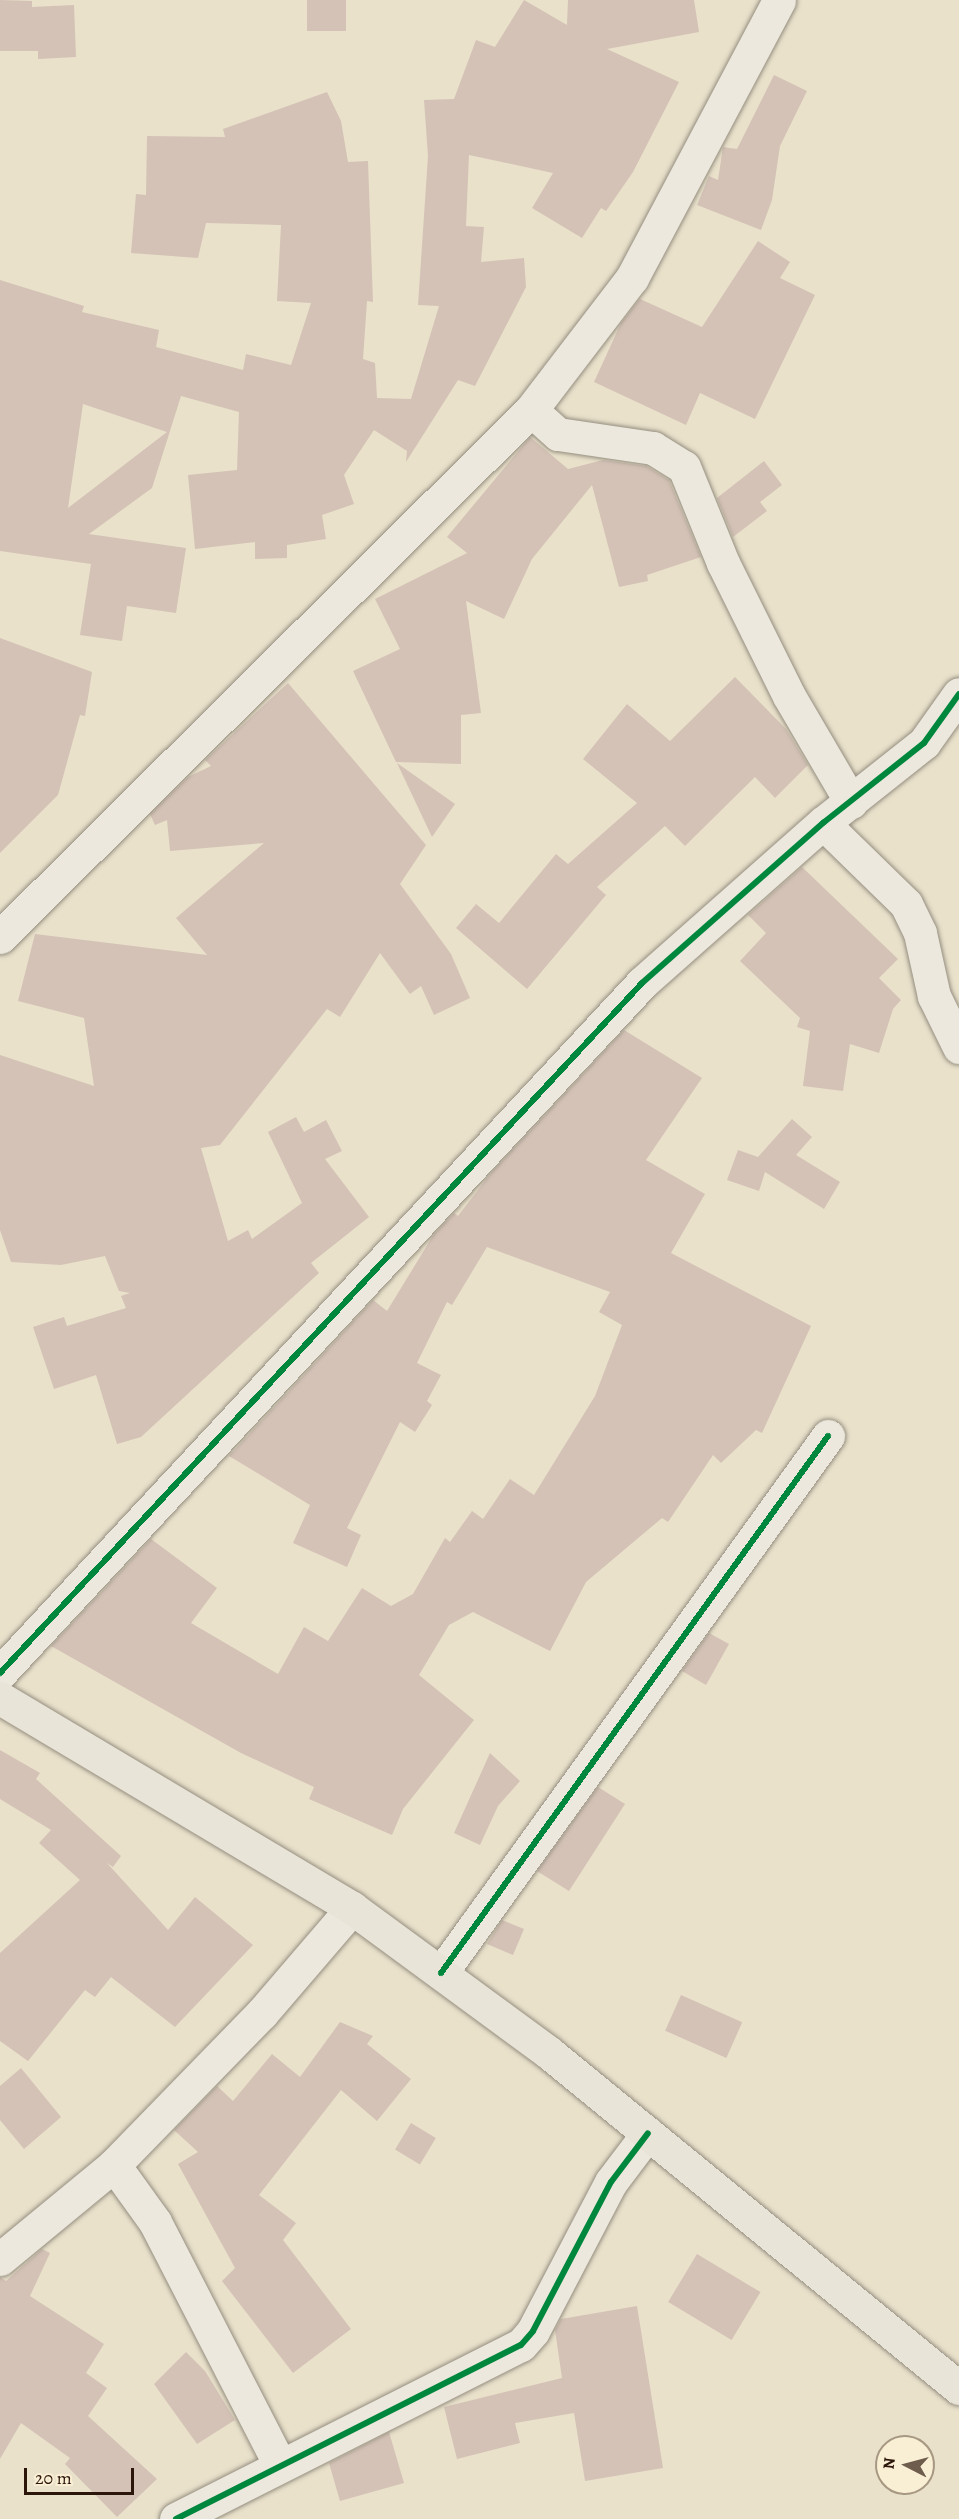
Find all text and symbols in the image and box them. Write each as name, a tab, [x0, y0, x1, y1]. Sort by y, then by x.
north arrow	[875, 2435, 935, 2495]
scale bar	[27, 2456, 136, 2494]
text: N	[878, 2456, 901, 2470]
text: 20 m	[35, 2466, 72, 2490]

